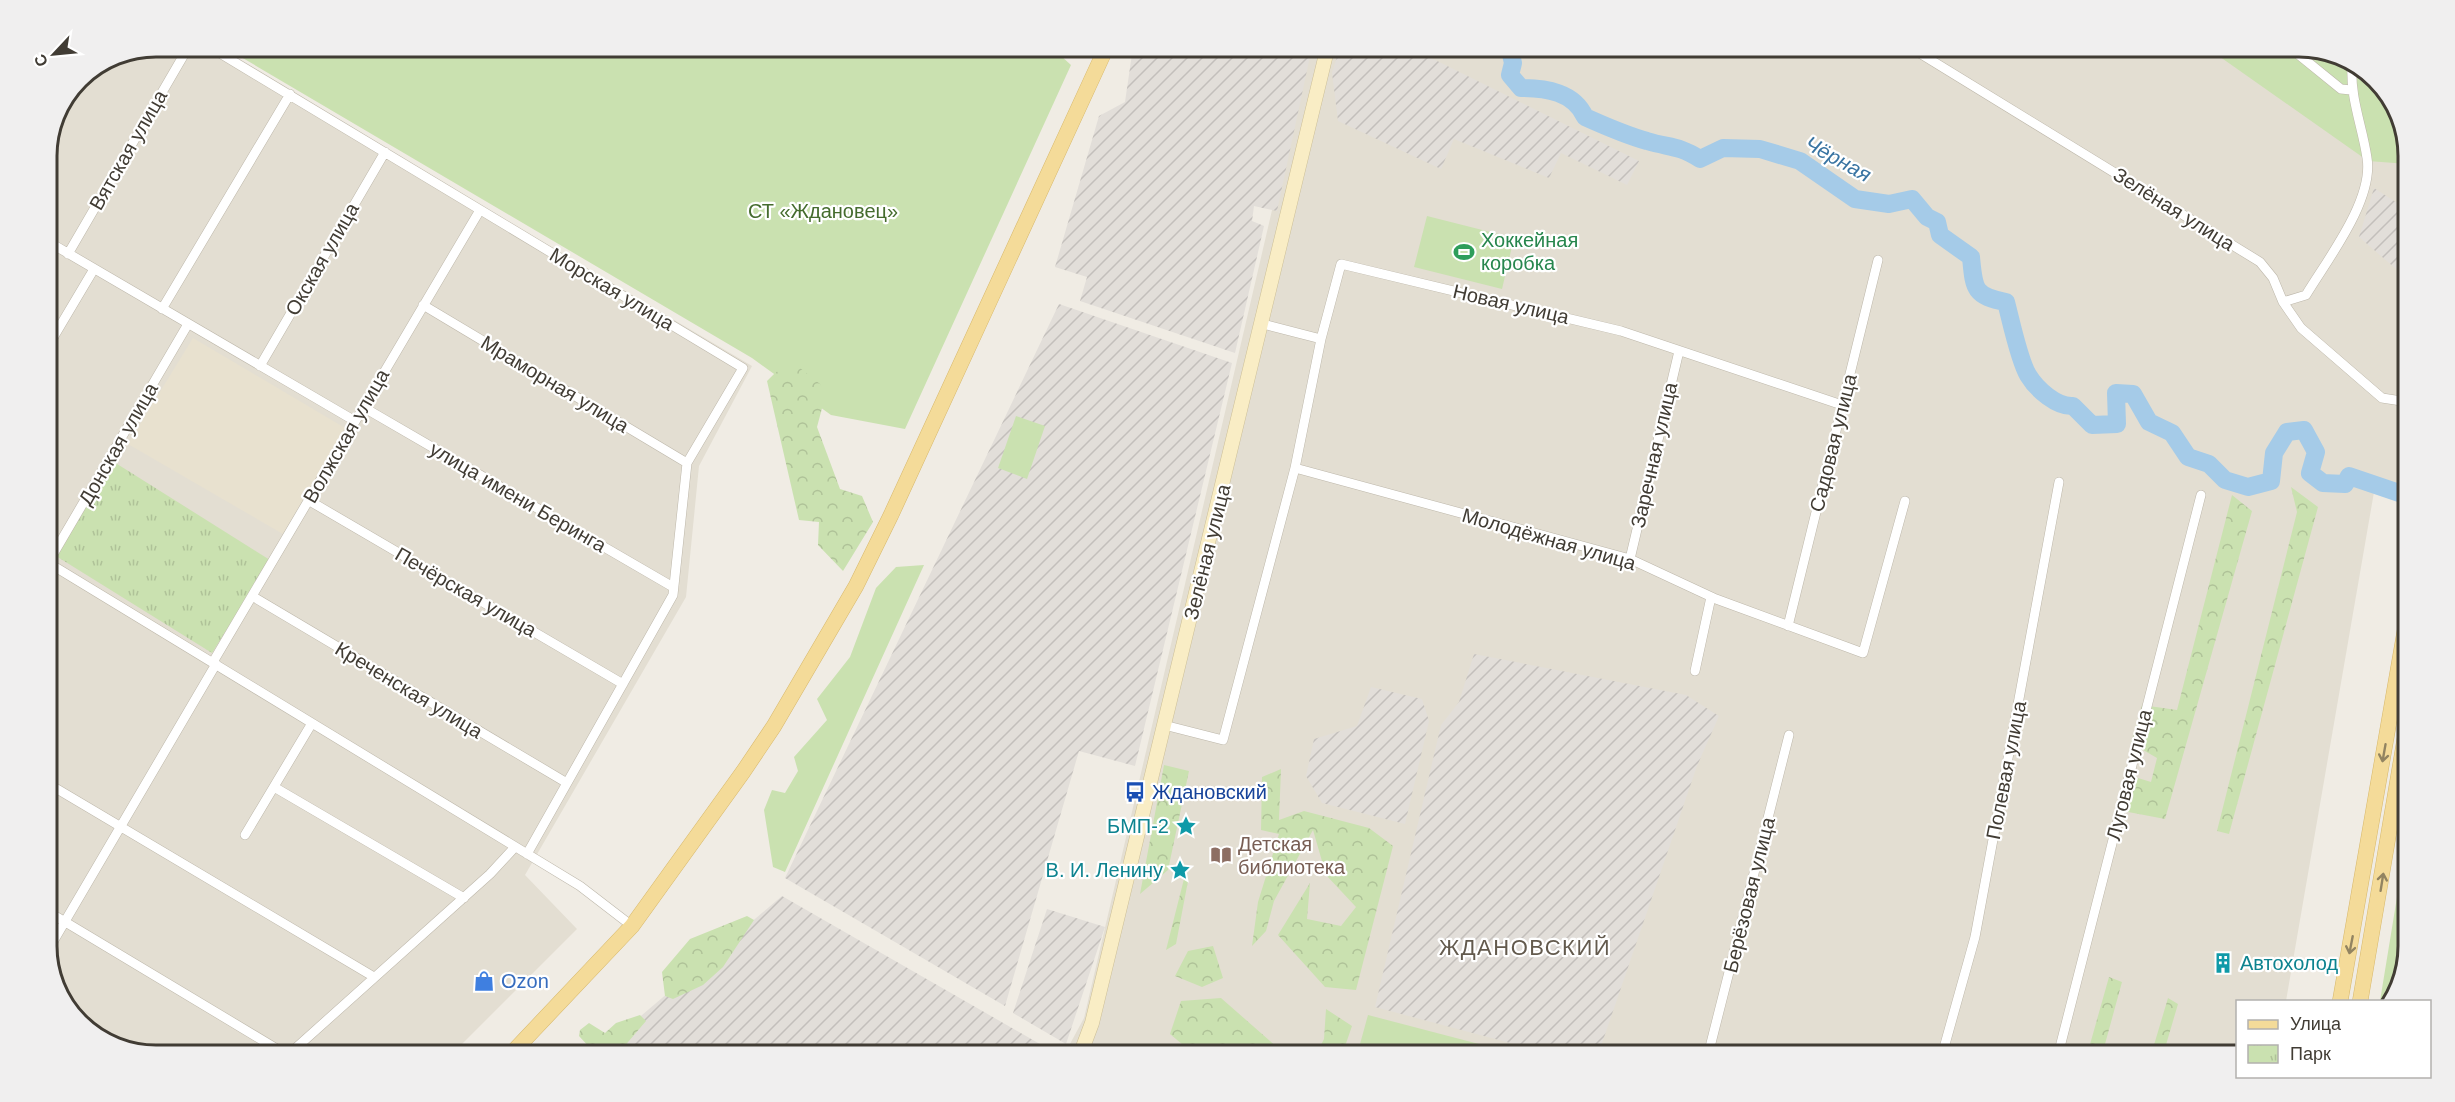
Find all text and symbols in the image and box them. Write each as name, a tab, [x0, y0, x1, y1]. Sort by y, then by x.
north arrow	[24, 24, 84, 84]
text: С	[31, 51, 51, 69]
street label: Вятская улица	[85, 85, 172, 214]
water label: Чёрная	[1801, 131, 1875, 186]
street label: Зелёная улица	[2109, 163, 2239, 256]
street label: Окская улица	[281, 198, 364, 319]
park label: СТ «Ждановец»	[748, 200, 898, 222]
place label: Хоккейная коробка	[1481, 229, 1578, 274]
sports icon: Хоккейная коробка	[1452, 240, 1476, 264]
street label: Морская улица	[546, 243, 679, 335]
street label: Новая улица	[1451, 280, 1572, 328]
street label: Мраморная улица	[477, 331, 634, 437]
street label: Волжская улица	[299, 364, 394, 507]
street label: Садовая улица	[1805, 371, 1861, 514]
street label: Донская улица	[74, 378, 162, 509]
street label: Заречная улица	[1627, 379, 1682, 530]
street label: улица имени Беринга	[426, 437, 611, 557]
street label: Зелёная улица	[1180, 481, 1235, 622]
street label: Молодёжная улица	[1460, 504, 1639, 575]
street label: Печёрская улица	[392, 543, 541, 642]
street label: Креченская улица	[332, 637, 487, 743]
street label: Полевая улица	[1982, 698, 2030, 841]
street label: Луговая улица	[2102, 706, 2156, 843]
one-way arrow	[2378, 743, 2389, 762]
bus stop icon: Ждановский	[1123, 780, 1147, 804]
place label: Ждановский	[1152, 781, 1267, 803]
place icon: БМП-2	[1174, 814, 1198, 838]
street label: Берёзовая улица	[1719, 814, 1779, 975]
place label: БМП-2	[1107, 815, 1169, 837]
place label: Детская библиотека	[1238, 833, 1346, 878]
library icon: Детская библиотека	[1209, 843, 1233, 867]
place icon: В. И. Ленину	[1168, 858, 1192, 882]
place label: В. И. Ленину	[1046, 859, 1163, 881]
one-way arrow	[2376, 873, 2387, 892]
district label: ЖДАНОВСКИЙ	[1439, 935, 1611, 960]
one-way arrow	[2345, 935, 2356, 954]
building icon: Автохолод	[2211, 951, 2235, 975]
place label: Автохолод	[2240, 952, 2338, 974]
shop icon: Ozon	[472, 969, 496, 993]
place label: Ozon	[501, 970, 549, 992]
legend	[2236, 1000, 2431, 1078]
text: Улица	[2290, 1014, 2342, 1034]
text: Парк	[2290, 1044, 2331, 1064]

